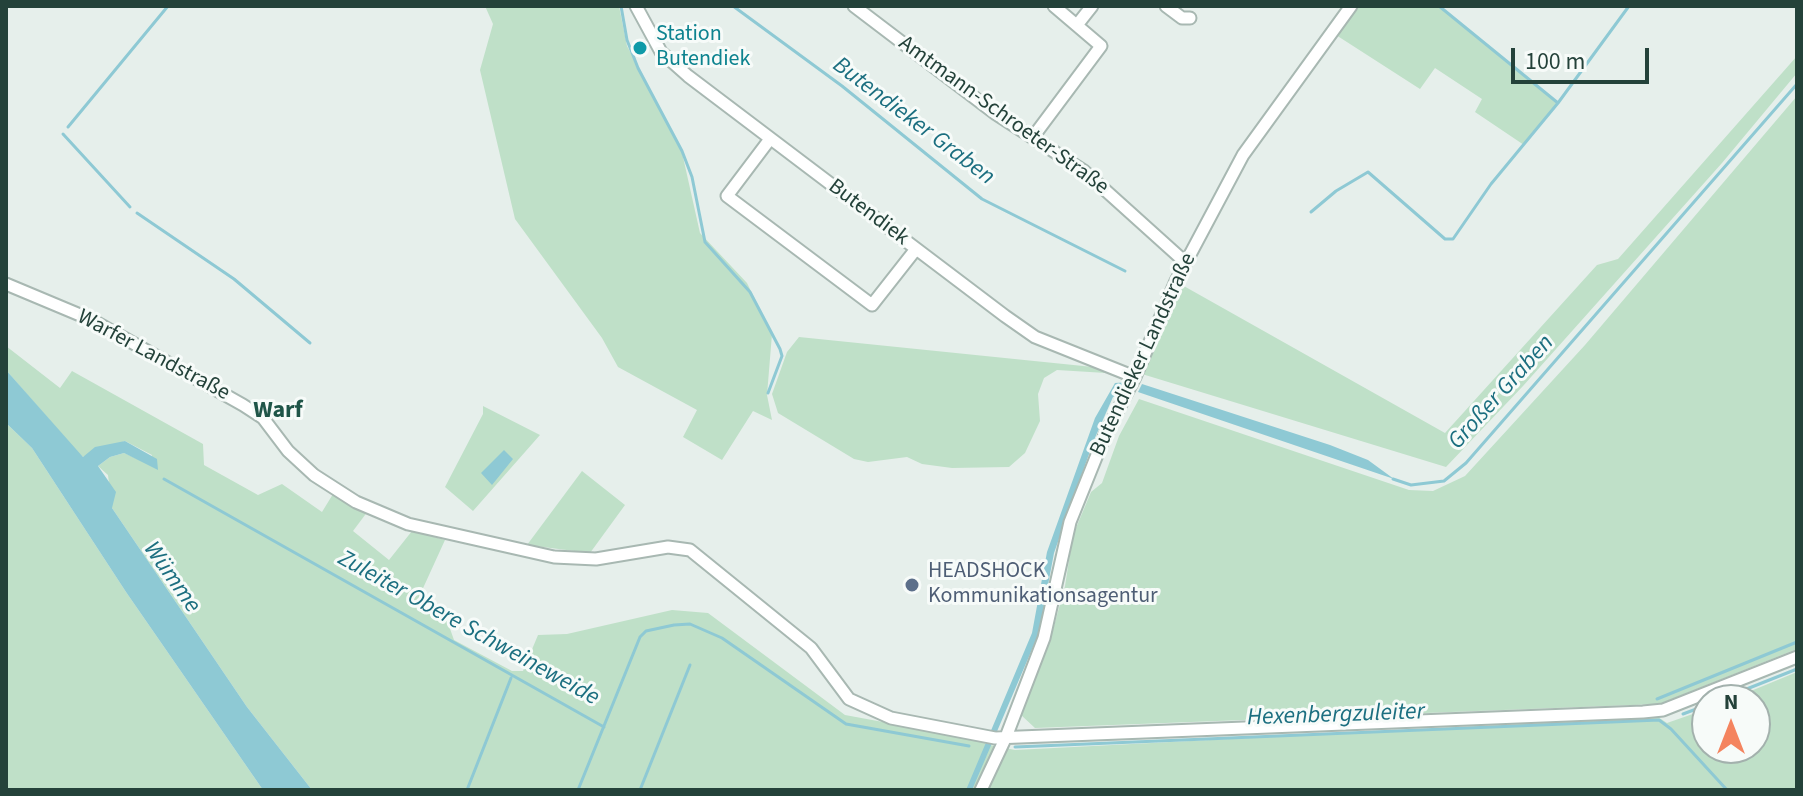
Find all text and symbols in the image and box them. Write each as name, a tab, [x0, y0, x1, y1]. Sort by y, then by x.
place label: Station Butendiek	[656, 22, 750, 74]
street label: Amtmann-Schroeter-Straße	[893, 31, 1113, 201]
scale bar	[1515, 32, 1653, 82]
marker: Station Butendiek	[631, 39, 649, 57]
text: 100 m	[1525, 44, 1585, 79]
water label: Butendieker Graben	[826, 52, 1000, 192]
street label: Butendiek	[822, 174, 914, 252]
street label: Butendieker Landstraße	[1085, 249, 1203, 461]
street label: Warfer Landstraße	[72, 305, 234, 407]
water label: Großer Graben	[1443, 330, 1561, 456]
district label: Warf	[253, 398, 303, 426]
water label: Wümme	[136, 537, 206, 619]
water label: Zuleiter Obere Schweineweide	[332, 545, 604, 713]
place label: HEADSHOCK Kommunikationsagentur	[928, 559, 1158, 610]
marker: HEADSHOCK Kommunikationsagentur	[903, 576, 921, 594]
north arrow	[1691, 684, 1771, 764]
text: N	[1724, 686, 1738, 718]
water label: Hexenbergzuleiter	[1247, 699, 1425, 733]

